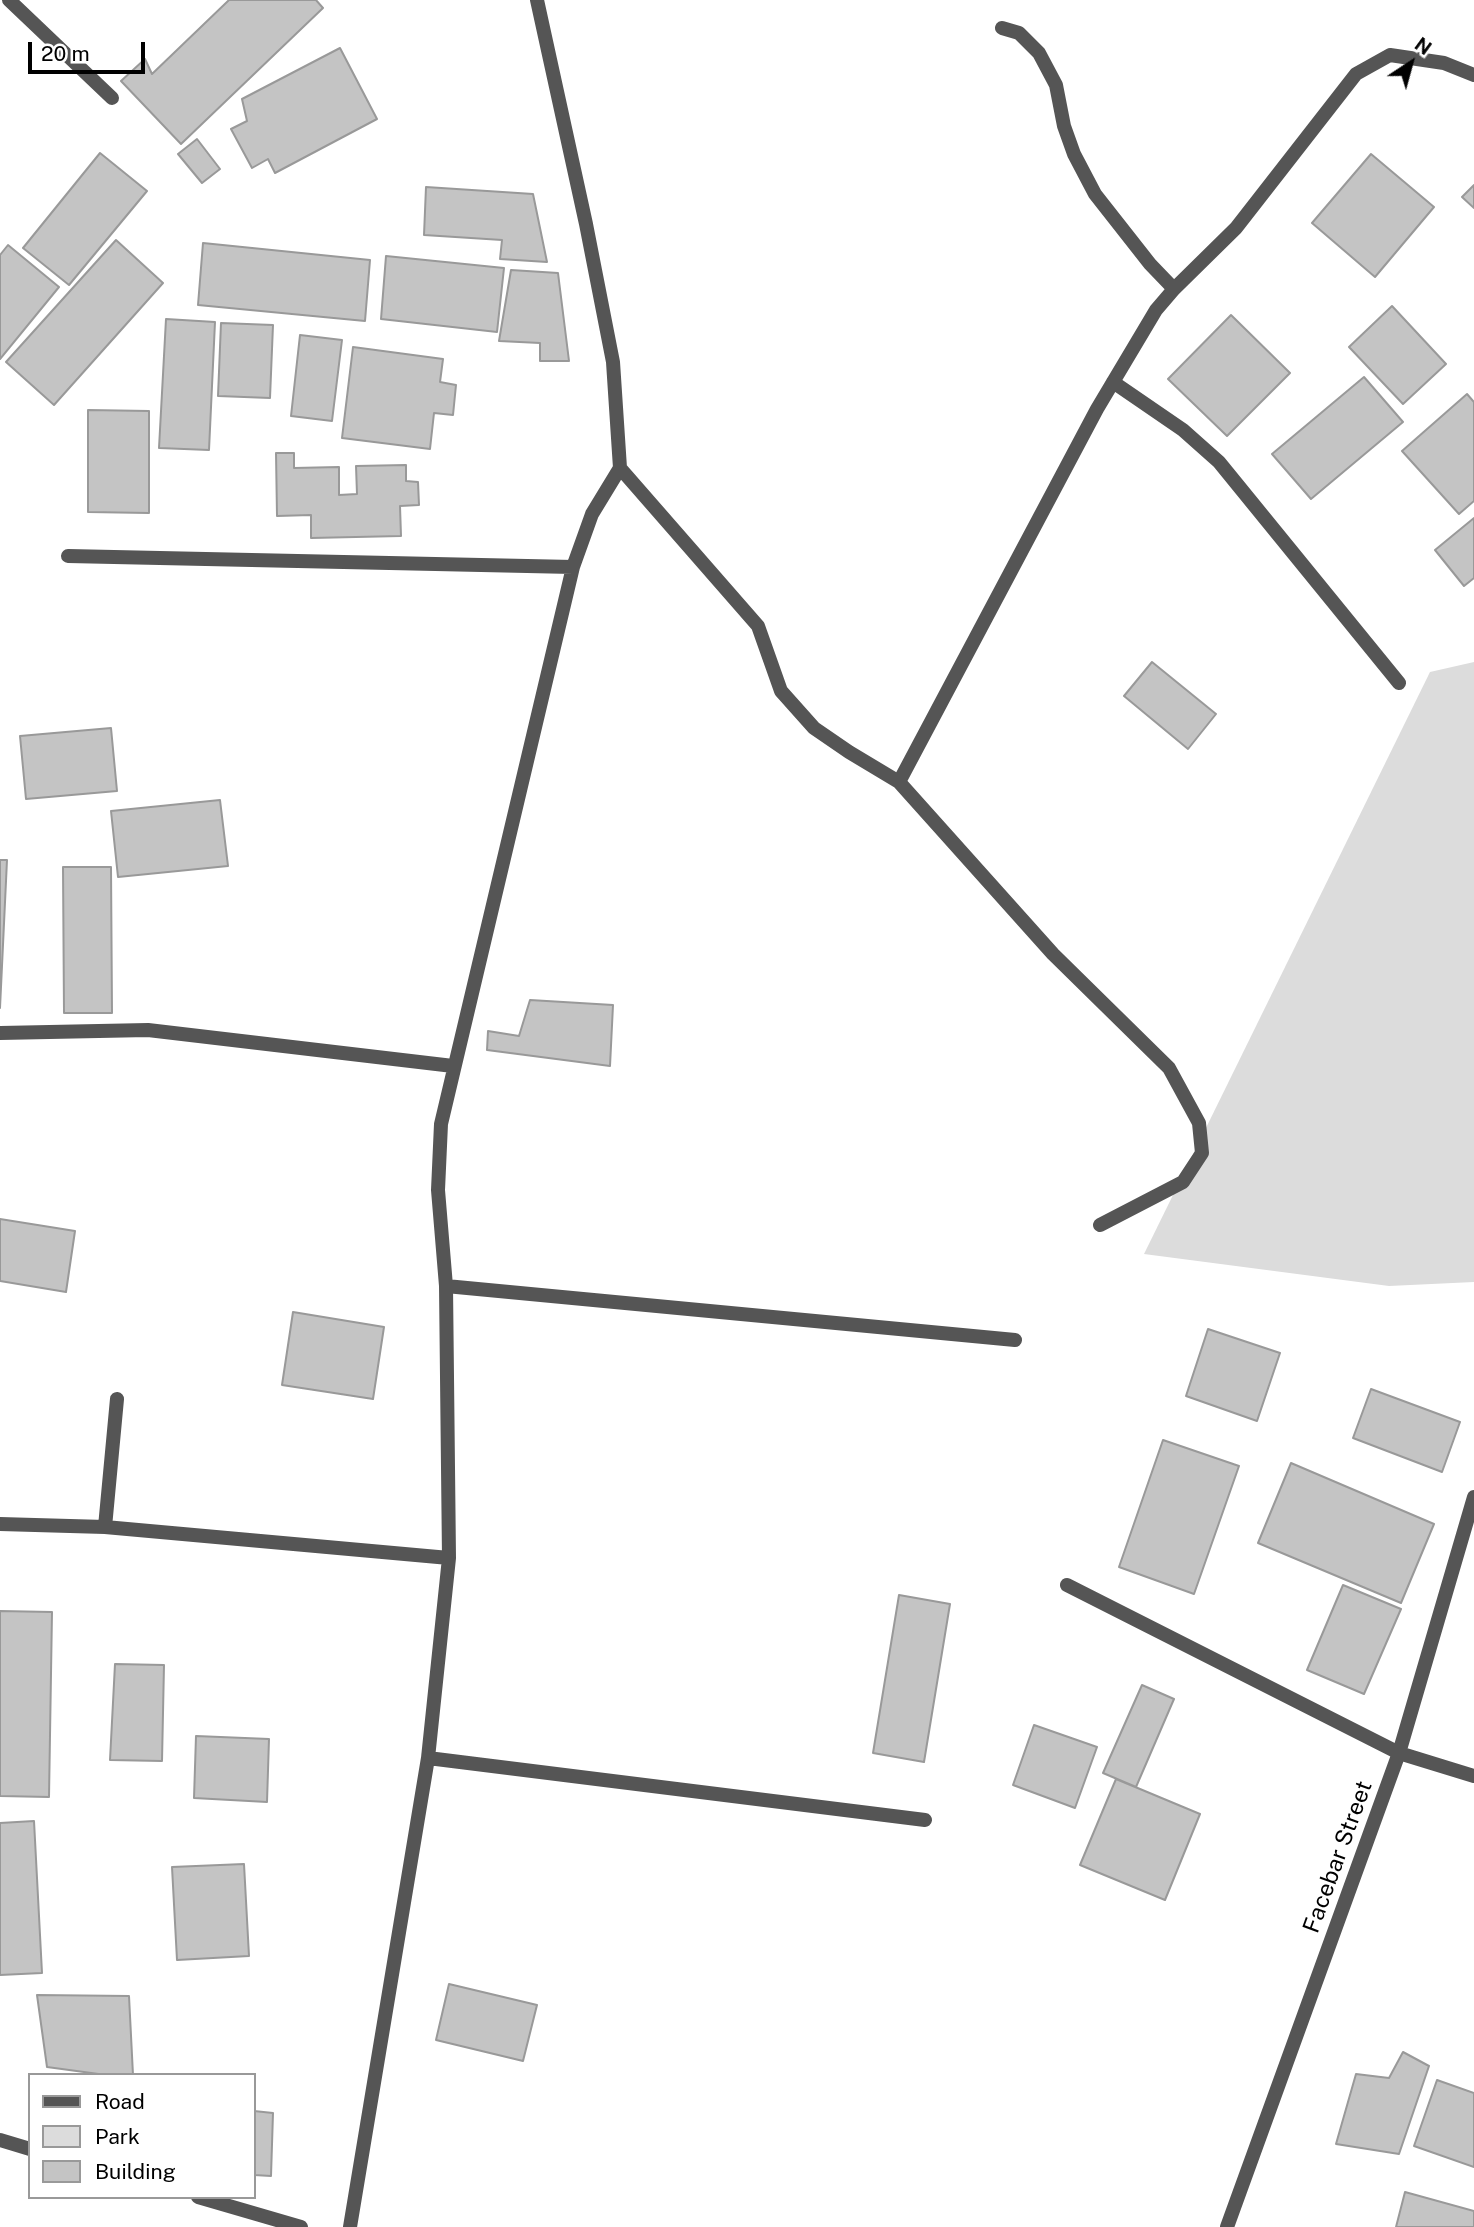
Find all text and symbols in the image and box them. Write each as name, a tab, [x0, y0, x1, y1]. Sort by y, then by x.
scale bar	[32, 28, 149, 72]
north arrow	[1376, 28, 1446, 98]
text: N	[1411, 33, 1436, 59]
text: 20 m	[41, 41, 90, 66]
street label: Facebar Street	[1298, 1777, 1378, 1937]
legend	[28, 2073, 256, 2199]
text: Road	[95, 2089, 145, 2114]
text: Park	[95, 2124, 140, 2149]
text: Building	[95, 2159, 176, 2184]

